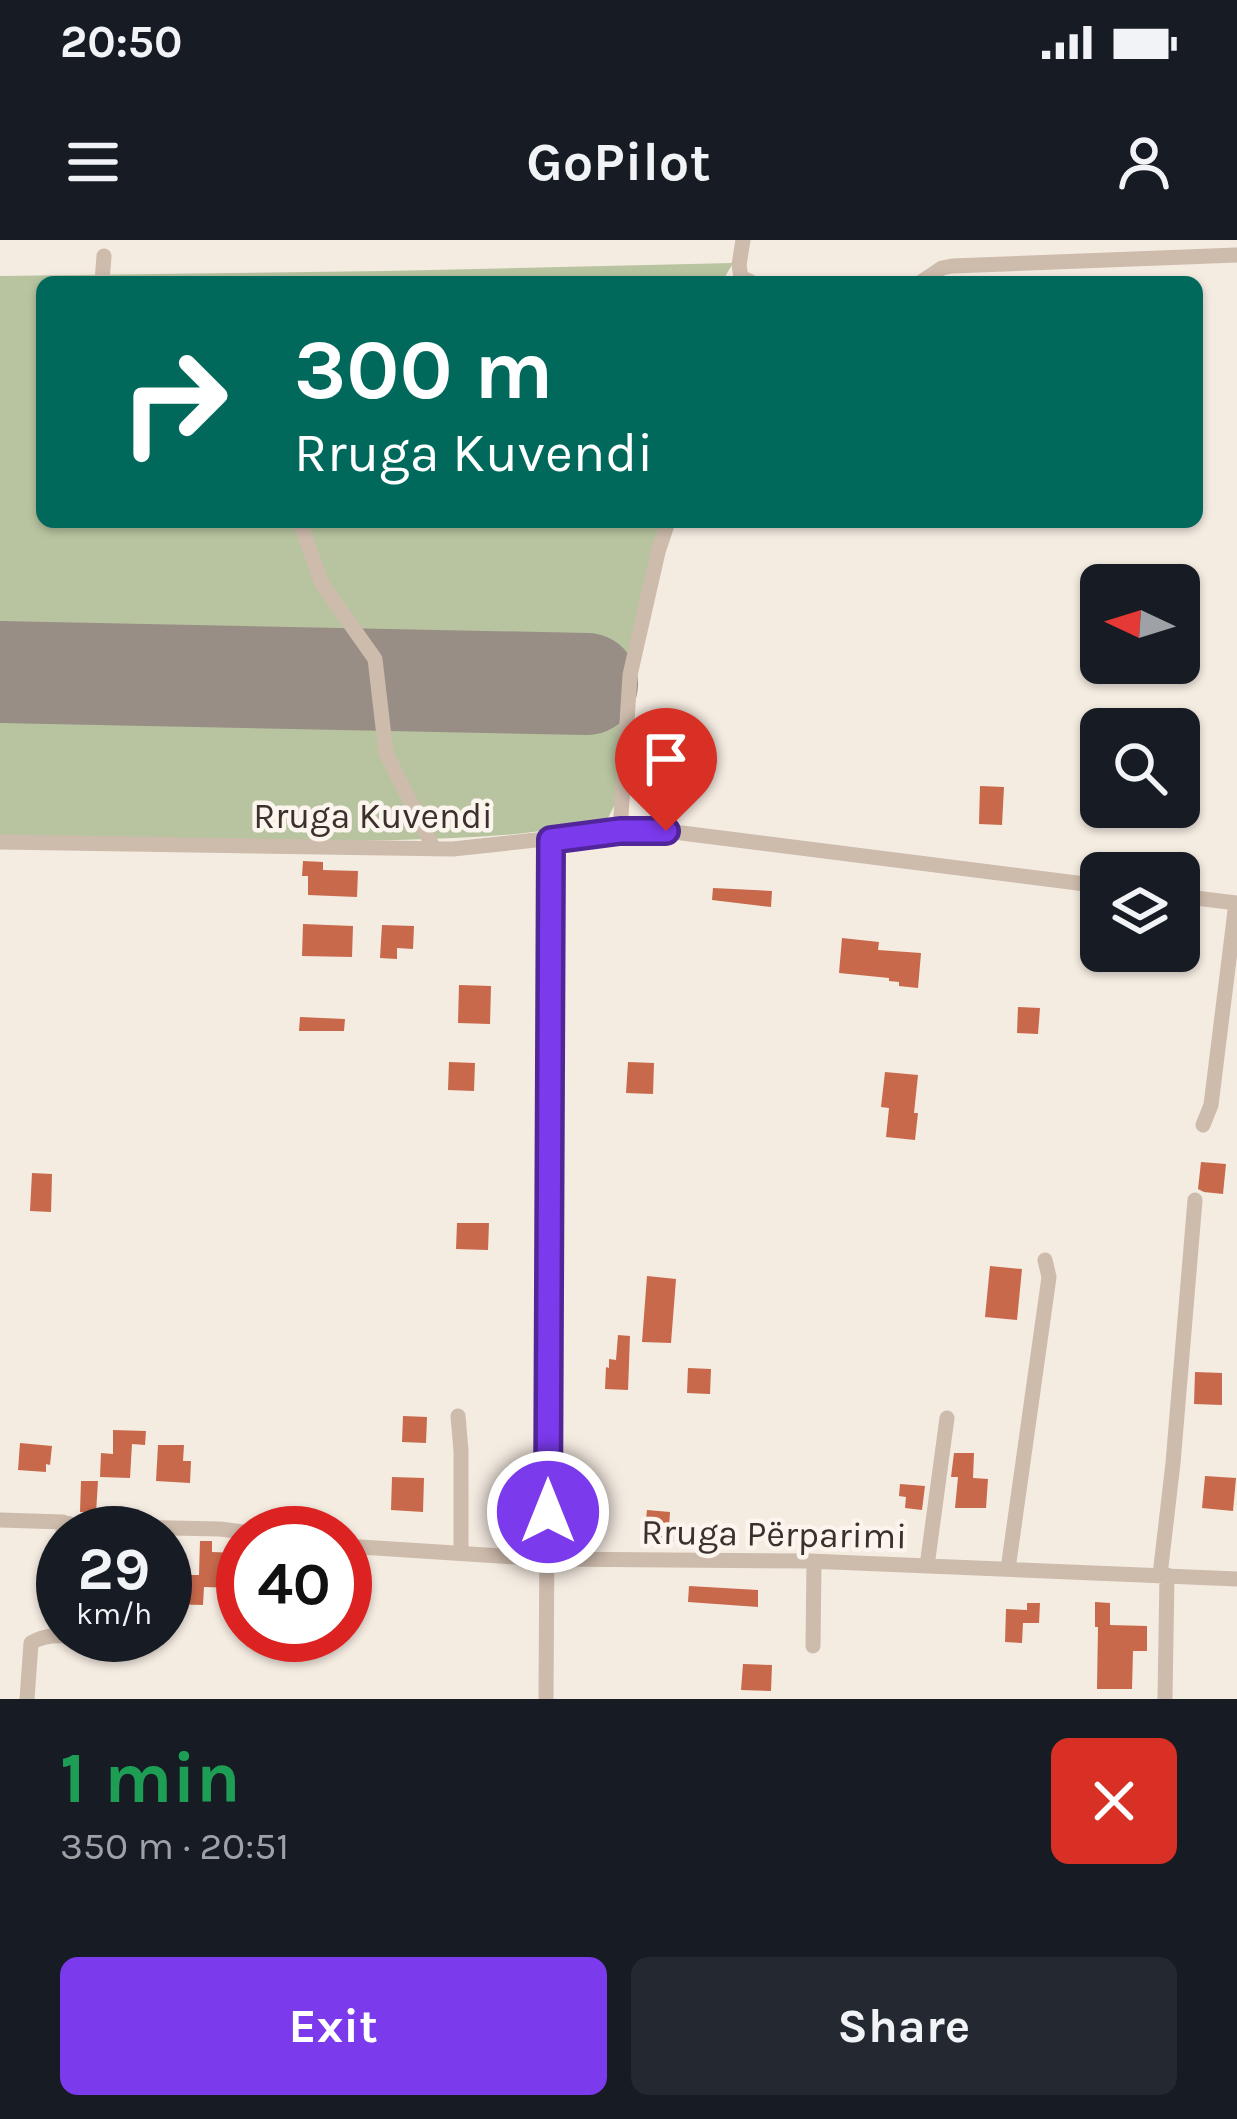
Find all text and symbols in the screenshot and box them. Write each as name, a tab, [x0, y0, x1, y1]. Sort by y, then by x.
text: 20:50	[60, 16, 182, 68]
icon: menu	[60, 129, 126, 195]
icon: person	[1111, 129, 1177, 195]
text: GoPilot	[526, 130, 711, 194]
text: 300 m	[294, 321, 553, 419]
icon: right	[96, 324, 252, 480]
text: Rruga Kuvendi	[294, 421, 653, 485]
north arrow	[1080, 564, 1200, 684]
map controls	[1080, 564, 1200, 972]
pin	[615, 708, 717, 831]
button: search	[1080, 708, 1200, 828]
icon: arrive	[633, 726, 699, 792]
street label: Rruga Kuvendi	[253, 795, 493, 837]
button: layers	[1080, 852, 1200, 972]
position arrow	[485, 1449, 611, 1575]
speed limit sign: 40	[216, 1506, 372, 1662]
street label: Rruga Përparimi	[641, 1511, 907, 1557]
text: 29	[78, 1534, 150, 1604]
text: km/h	[76, 1596, 152, 1632]
text: 1 min	[60, 1736, 241, 1820]
button: close	[1051, 1738, 1177, 1864]
text: 350 m · 20:51	[60, 1823, 289, 1869]
button: Exit	[60, 1957, 607, 2095]
button: Share	[631, 1957, 1177, 2095]

